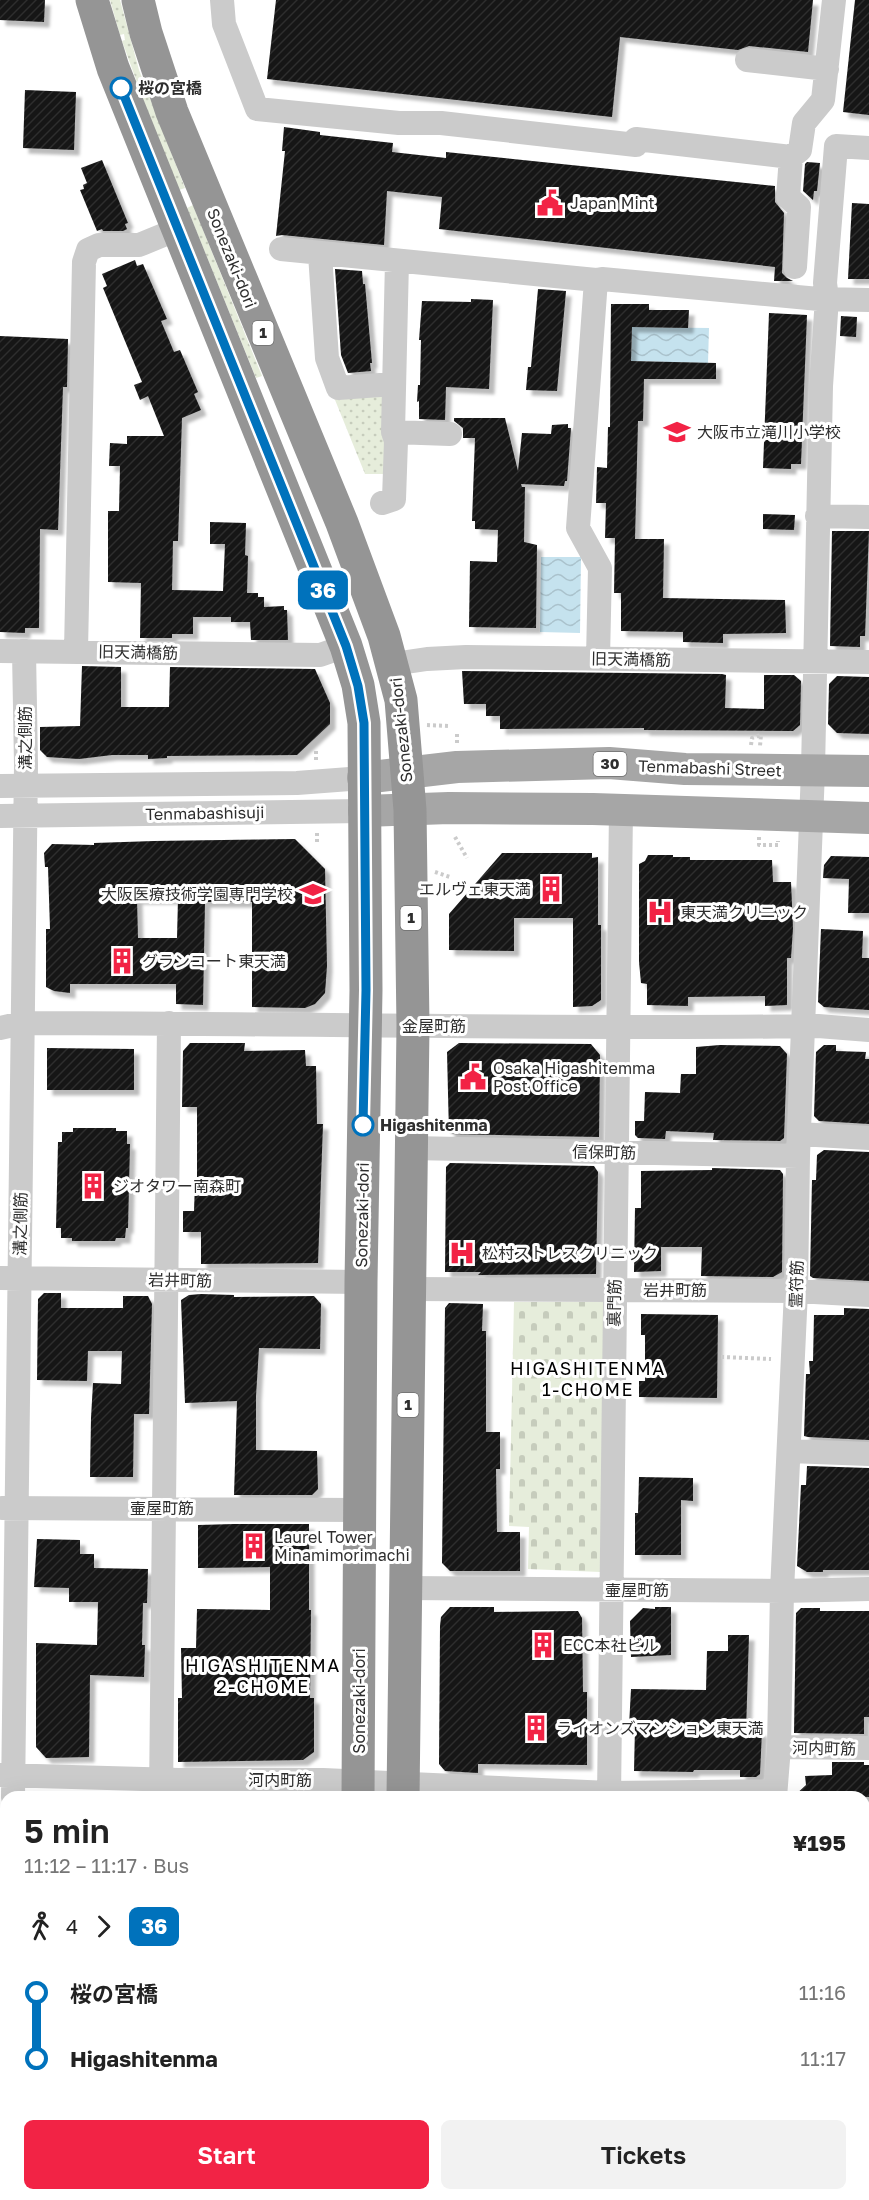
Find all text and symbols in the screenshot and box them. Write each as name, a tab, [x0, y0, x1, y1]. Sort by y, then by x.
marker: 桜の宮橋	[110, 77, 132, 99]
place label: 桜の宮橋	[138, 78, 202, 98]
public building icon: Japan Mint	[535, 188, 565, 218]
place label: Japan Mint	[570, 193, 655, 213]
street label: Sonezaki-dori	[203, 205, 261, 311]
road number: 1	[252, 321, 274, 345]
school or university icon: 大阪市立滝川小学校	[662, 417, 692, 447]
place label: 大阪市立滝川小学校	[697, 422, 841, 442]
line badge: 36	[296, 570, 350, 610]
text: 36	[310, 577, 336, 603]
street label: 旧天満橋筋	[98, 641, 178, 663]
street label: 旧天満橋筋	[591, 648, 671, 670]
street label: Sonezaki-dori	[386, 676, 416, 784]
street label: 溝之側筋	[15, 706, 35, 770]
road number: 30	[594, 752, 626, 776]
street label: Tenmabashi Street	[638, 755, 782, 781]
street label: Tenmabashisuji	[145, 802, 265, 824]
building icon: エルヴェ東天満	[536, 874, 566, 904]
school or university icon: 大阪医療技術学園専門学校	[298, 879, 328, 909]
place label: エルヴェ東天満	[419, 879, 531, 899]
place label: 大阪医療技術学園専門学校	[101, 884, 293, 904]
hospital icon: 東天満クリニック	[645, 897, 675, 927]
place label: 東天満クリニック	[680, 902, 808, 922]
road number: 1	[400, 906, 422, 930]
building icon: グランコート東天満	[107, 946, 137, 976]
place label: グランコート東天満	[142, 951, 286, 971]
street label: 金屋町筋	[402, 1016, 466, 1036]
place label: Osaka Higashitemma Post Office	[493, 1058, 655, 1096]
public building icon: Osaka Higashitemma Post Office	[458, 1062, 488, 1092]
marker: Higashitenma	[352, 1114, 374, 1136]
place label: Higashitenma	[380, 1115, 488, 1135]
street label: 信保町筋	[572, 1141, 636, 1163]
street label: Sonezaki-dori	[351, 1162, 373, 1268]
building icon: ジオタワー南森町	[78, 1171, 108, 1201]
place label: ジオタワー南森町	[113, 1176, 241, 1196]
street label: 溝之側筋	[9, 1192, 31, 1256]
hospital icon: 松村ストレスクリニック	[447, 1238, 477, 1268]
place label: 松村ストレスクリニック	[482, 1243, 658, 1263]
street label: 霊符筋	[785, 1260, 807, 1308]
street label: 岩井町筋	[148, 1269, 212, 1291]
street label: 裏門筋	[604, 1279, 624, 1327]
street label: 岩井町筋	[643, 1280, 707, 1300]
district label: HIGASHITENMA 1-CHOME	[510, 1357, 666, 1400]
road number: 1	[398, 1393, 418, 1417]
street label: 壷屋町筋	[130, 1498, 194, 1518]
place label: Laurel Tower Minamimorimachi	[274, 1527, 410, 1565]
building icon: Laurel Tower Minamimorimachi	[239, 1531, 269, 1561]
street label: 壷屋町筋	[605, 1580, 669, 1600]
building icon: ECC本社ビル	[528, 1630, 558, 1660]
place label: ECC本社ビル	[563, 1635, 658, 1655]
street label: Sonezaki-dori	[349, 1648, 369, 1754]
district label: HIGASHITENMA 2-CHOME	[185, 1654, 341, 1697]
building icon: ライオンズマンション東天満	[521, 1713, 551, 1743]
place label: ライオンズマンション東天満	[556, 1718, 764, 1738]
street label: 河内町筋	[792, 1737, 856, 1759]
street label: 河内町筋	[248, 1770, 312, 1790]
text: 5 min	[24, 1811, 110, 1850]
text: ¥195	[793, 1829, 846, 1856]
text: 11:12 – 11:17 · Bus	[24, 1853, 189, 1877]
icon: walk	[24, 1910, 57, 1943]
icon: forward	[87, 1910, 120, 1943]
text: 36	[141, 1913, 167, 1939]
text: 4	[66, 1914, 78, 1938]
text: 桜の宮橋	[70, 1980, 158, 2007]
text: 11:16	[799, 1980, 846, 2004]
text: Higashitenma	[70, 2045, 218, 2072]
text: 11:17	[800, 2046, 846, 2070]
button: Start	[24, 2120, 429, 2189]
button: Tickets	[441, 2120, 846, 2189]

